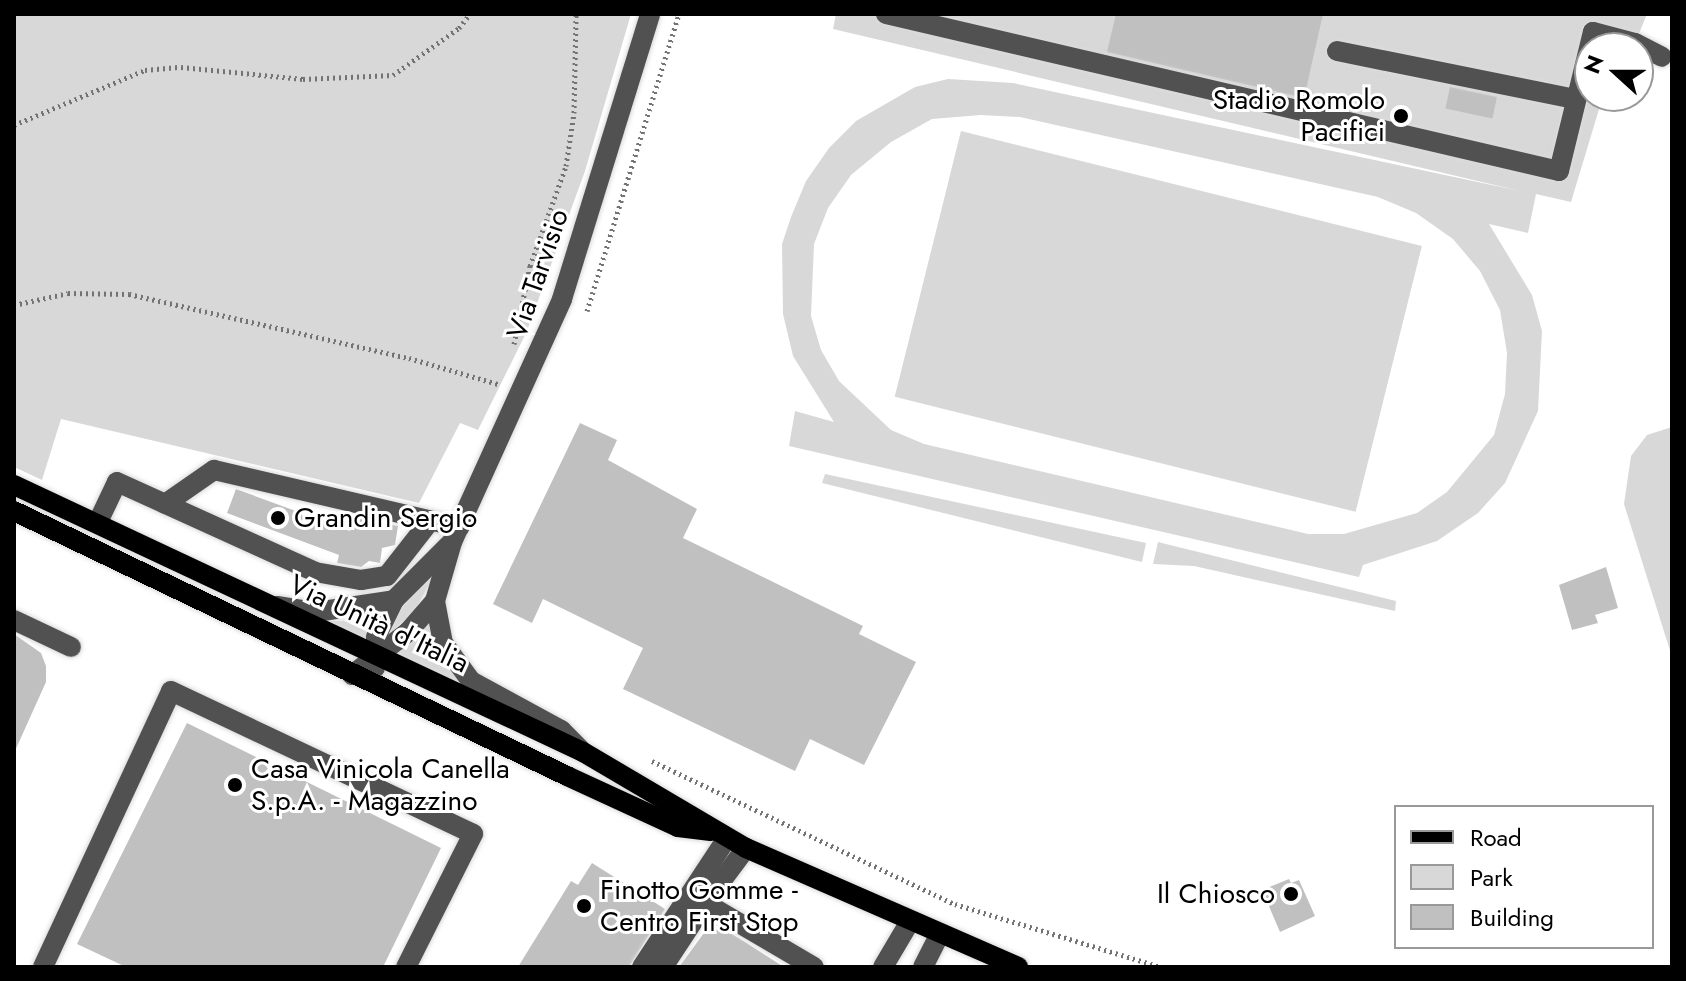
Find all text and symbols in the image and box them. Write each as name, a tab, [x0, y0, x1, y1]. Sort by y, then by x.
north arrow	[1574, 32, 1654, 112]
text: N	[1575, 50, 1612, 78]
place label: Stadio Romolo Pacifici	[1213, 83, 1385, 149]
marker: Stadio Romolo Pacifici	[1392, 107, 1410, 125]
street label: Via Tarvisio	[500, 205, 576, 343]
place label: Grandin Sergio	[294, 501, 477, 535]
marker: Grandin Sergio	[269, 509, 287, 527]
street label: Via Unità d'Italia	[284, 568, 474, 680]
place label: Casa Vinicola Canella S.p.A. - Magazzino	[251, 752, 510, 818]
marker: Casa Vinicola Canella S.p.A. - Magazzino	[226, 776, 244, 794]
legend	[1394, 805, 1654, 949]
text: Road	[1470, 820, 1522, 855]
text: Park	[1470, 860, 1513, 895]
place label: Finotto Gomme - Centro First Stop	[600, 873, 798, 939]
place label: Il Chiosco	[1157, 877, 1275, 911]
marker: Il Chiosco	[1282, 885, 1300, 903]
marker: Finotto Gomme - Centro First Stop	[575, 897, 593, 915]
text: Building	[1470, 900, 1554, 935]

